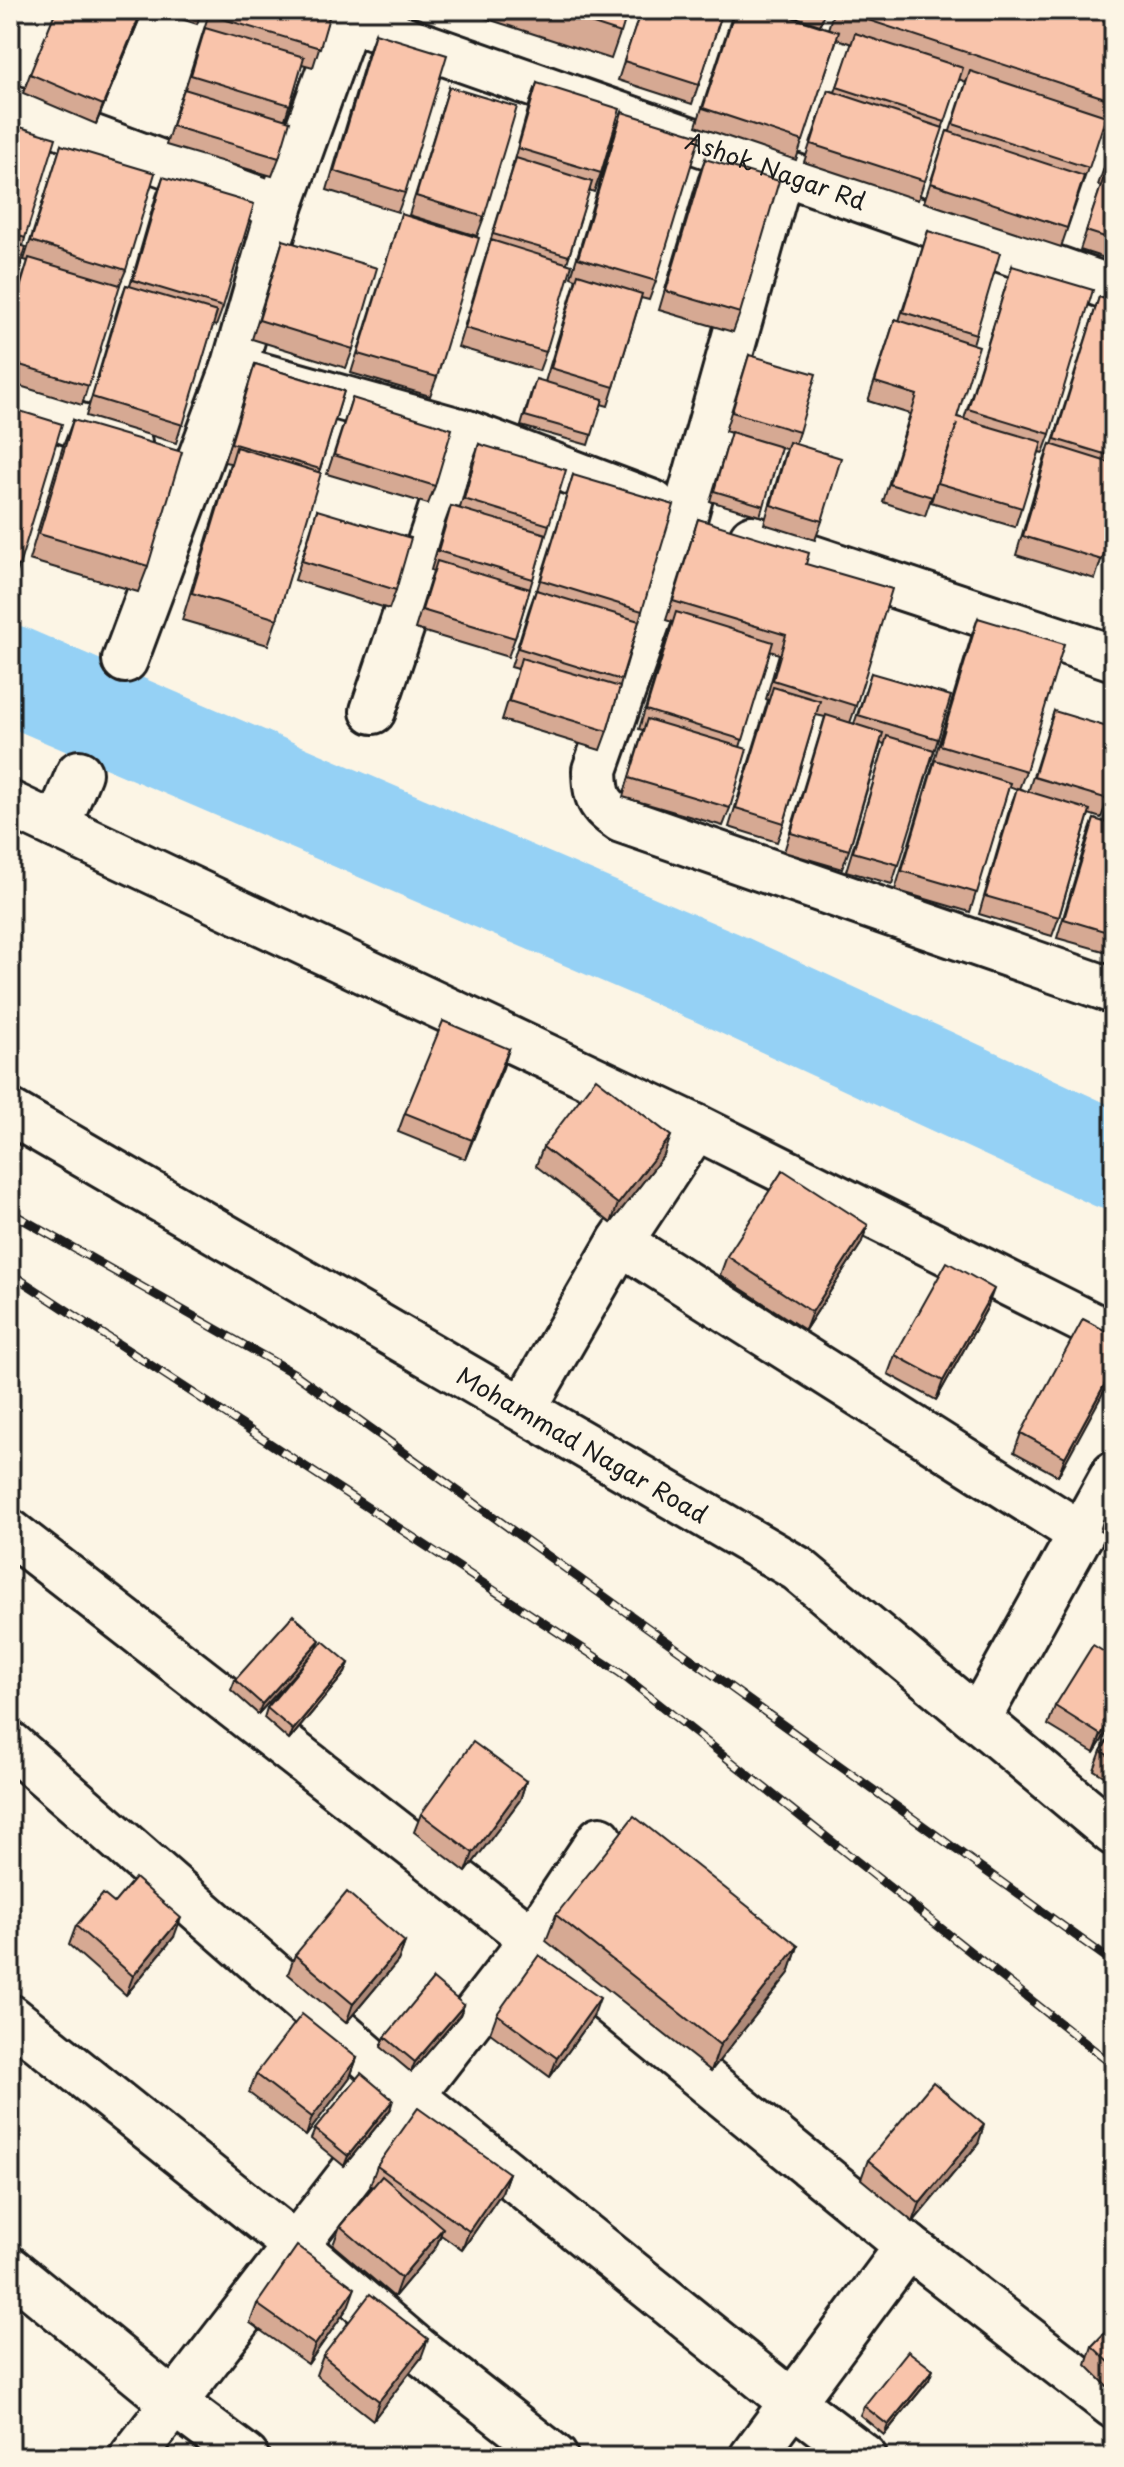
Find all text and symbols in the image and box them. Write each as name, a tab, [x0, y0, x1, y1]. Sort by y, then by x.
street label: Ashok Nagar Rd	[681, 122, 872, 218]
street label: Mohammad Nagar Road	[450, 1357, 715, 1531]

